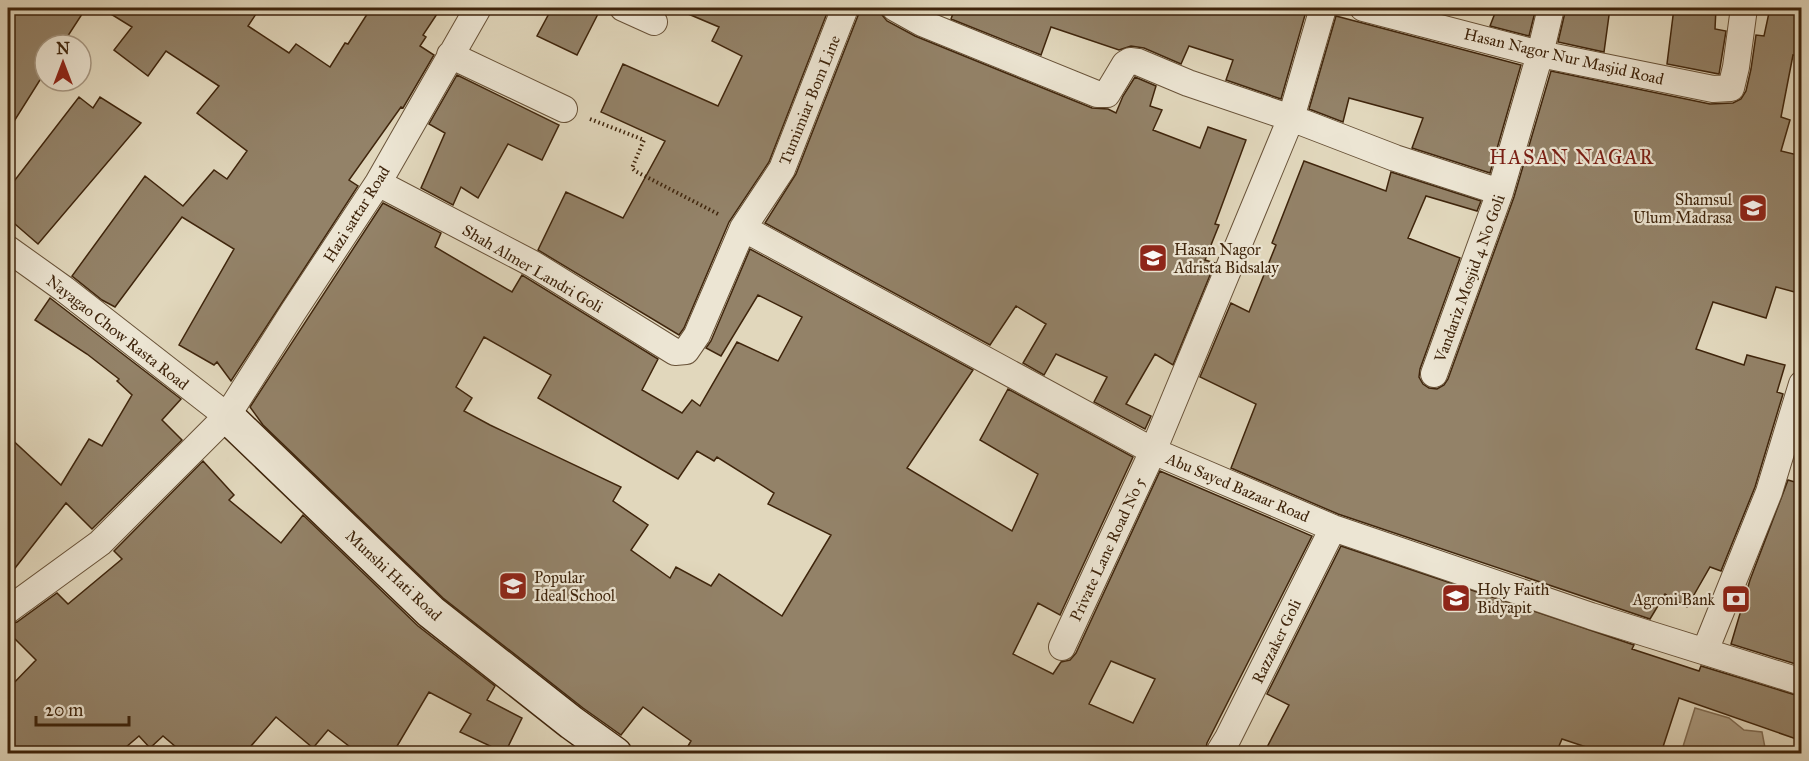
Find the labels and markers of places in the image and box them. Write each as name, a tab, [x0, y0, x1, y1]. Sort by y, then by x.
place label: Shamsul Ulum Madrasa	[1633, 190, 1733, 227]
school or university icon: Shamsul Ulum Madrasa	[1737, 192, 1769, 224]
place label: Hasan Nagor Adrista Bidsalay	[1173, 240, 1279, 277]
school or university icon: Hasan Nagor Adrista Bidsalay	[1137, 242, 1169, 274]
place label: Popular Ideal School	[534, 568, 616, 605]
school or university icon: Popular Ideal School	[497, 570, 529, 602]
place label: Holy Faith Bidyapit	[1477, 580, 1550, 617]
school or university icon: Holy Faith Bidyapit	[1440, 582, 1472, 614]
bank icon: Agroni Bank	[1720, 583, 1752, 615]
place label: Agroni Bank	[1632, 590, 1716, 610]

